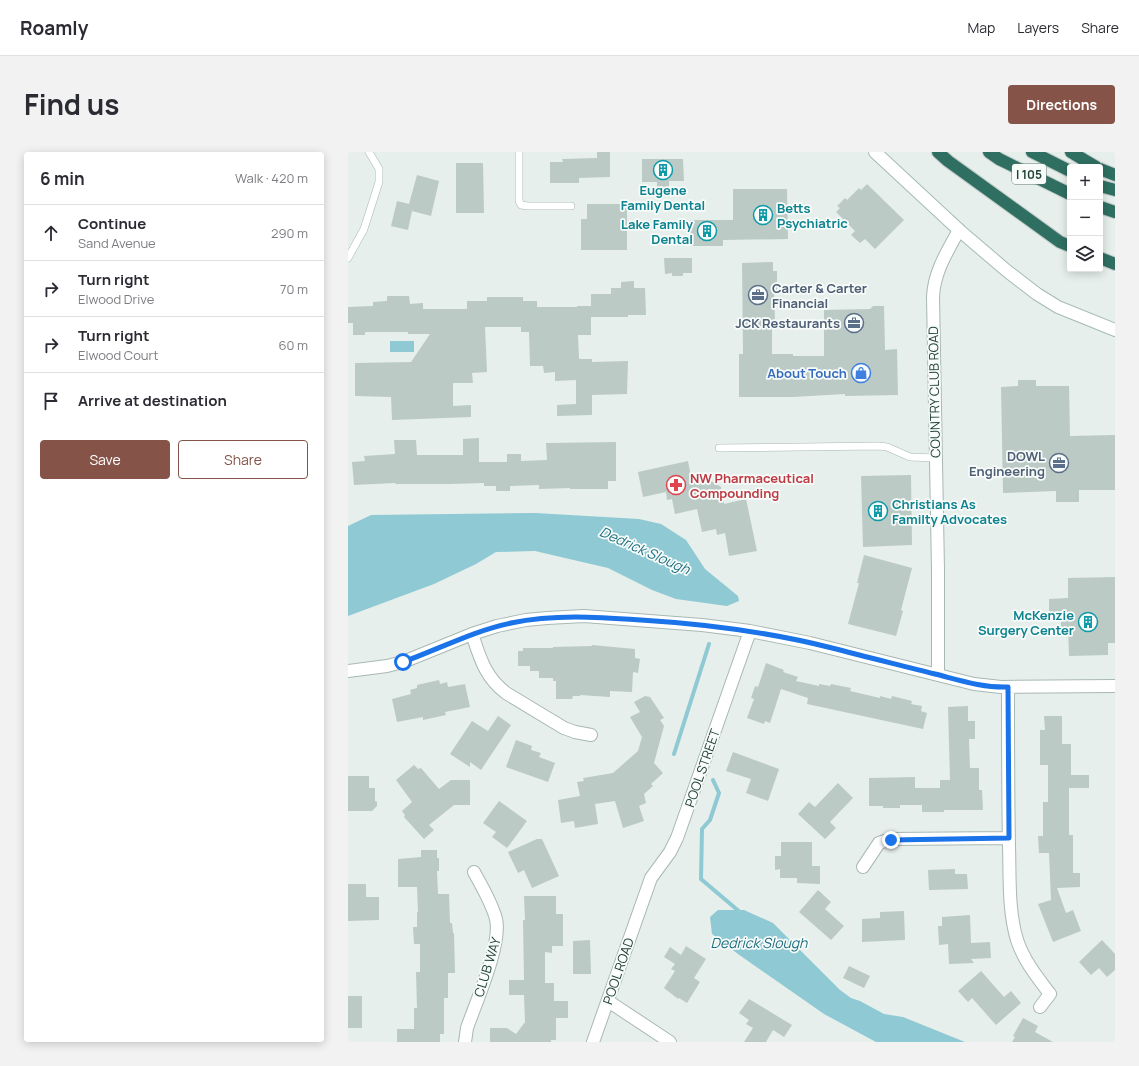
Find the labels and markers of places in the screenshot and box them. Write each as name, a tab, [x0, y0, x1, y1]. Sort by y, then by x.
building icon: Eugene Family Dental	[652, 159, 674, 181]
place label: Eugene Family Dental	[621, 181, 705, 214]
place label: Betts Psychiatric	[777, 199, 848, 232]
building icon: Betts Psychiatric	[752, 204, 774, 226]
place label: Lake Family Dental	[621, 215, 694, 248]
building icon: Lake Family Dental	[696, 220, 718, 242]
place label: Carter & Carter Financial	[772, 279, 867, 312]
office icon: Carter & Carter Financial	[747, 284, 769, 306]
office icon: JCK Restaurants	[843, 312, 865, 334]
place label: JCK Restaurants	[735, 314, 840, 332]
shop icon: About Touch	[850, 362, 872, 384]
place label: About Touch	[767, 364, 847, 382]
place label: DOWL Engineering	[969, 447, 1045, 480]
office icon: DOWL Engineering	[1048, 452, 1070, 474]
place label: NW Pharmaceutical Compounding	[690, 469, 814, 502]
pharmacy icon: NW Pharmaceutical Compounding	[665, 474, 687, 496]
place label: Christians As Familty Advocates	[892, 495, 1007, 528]
building icon: Christians As Familty Advocates	[867, 500, 889, 522]
place label: McKenzie Surgery Center	[978, 606, 1074, 639]
building icon: McKenzie Surgery Center	[1077, 611, 1099, 633]

